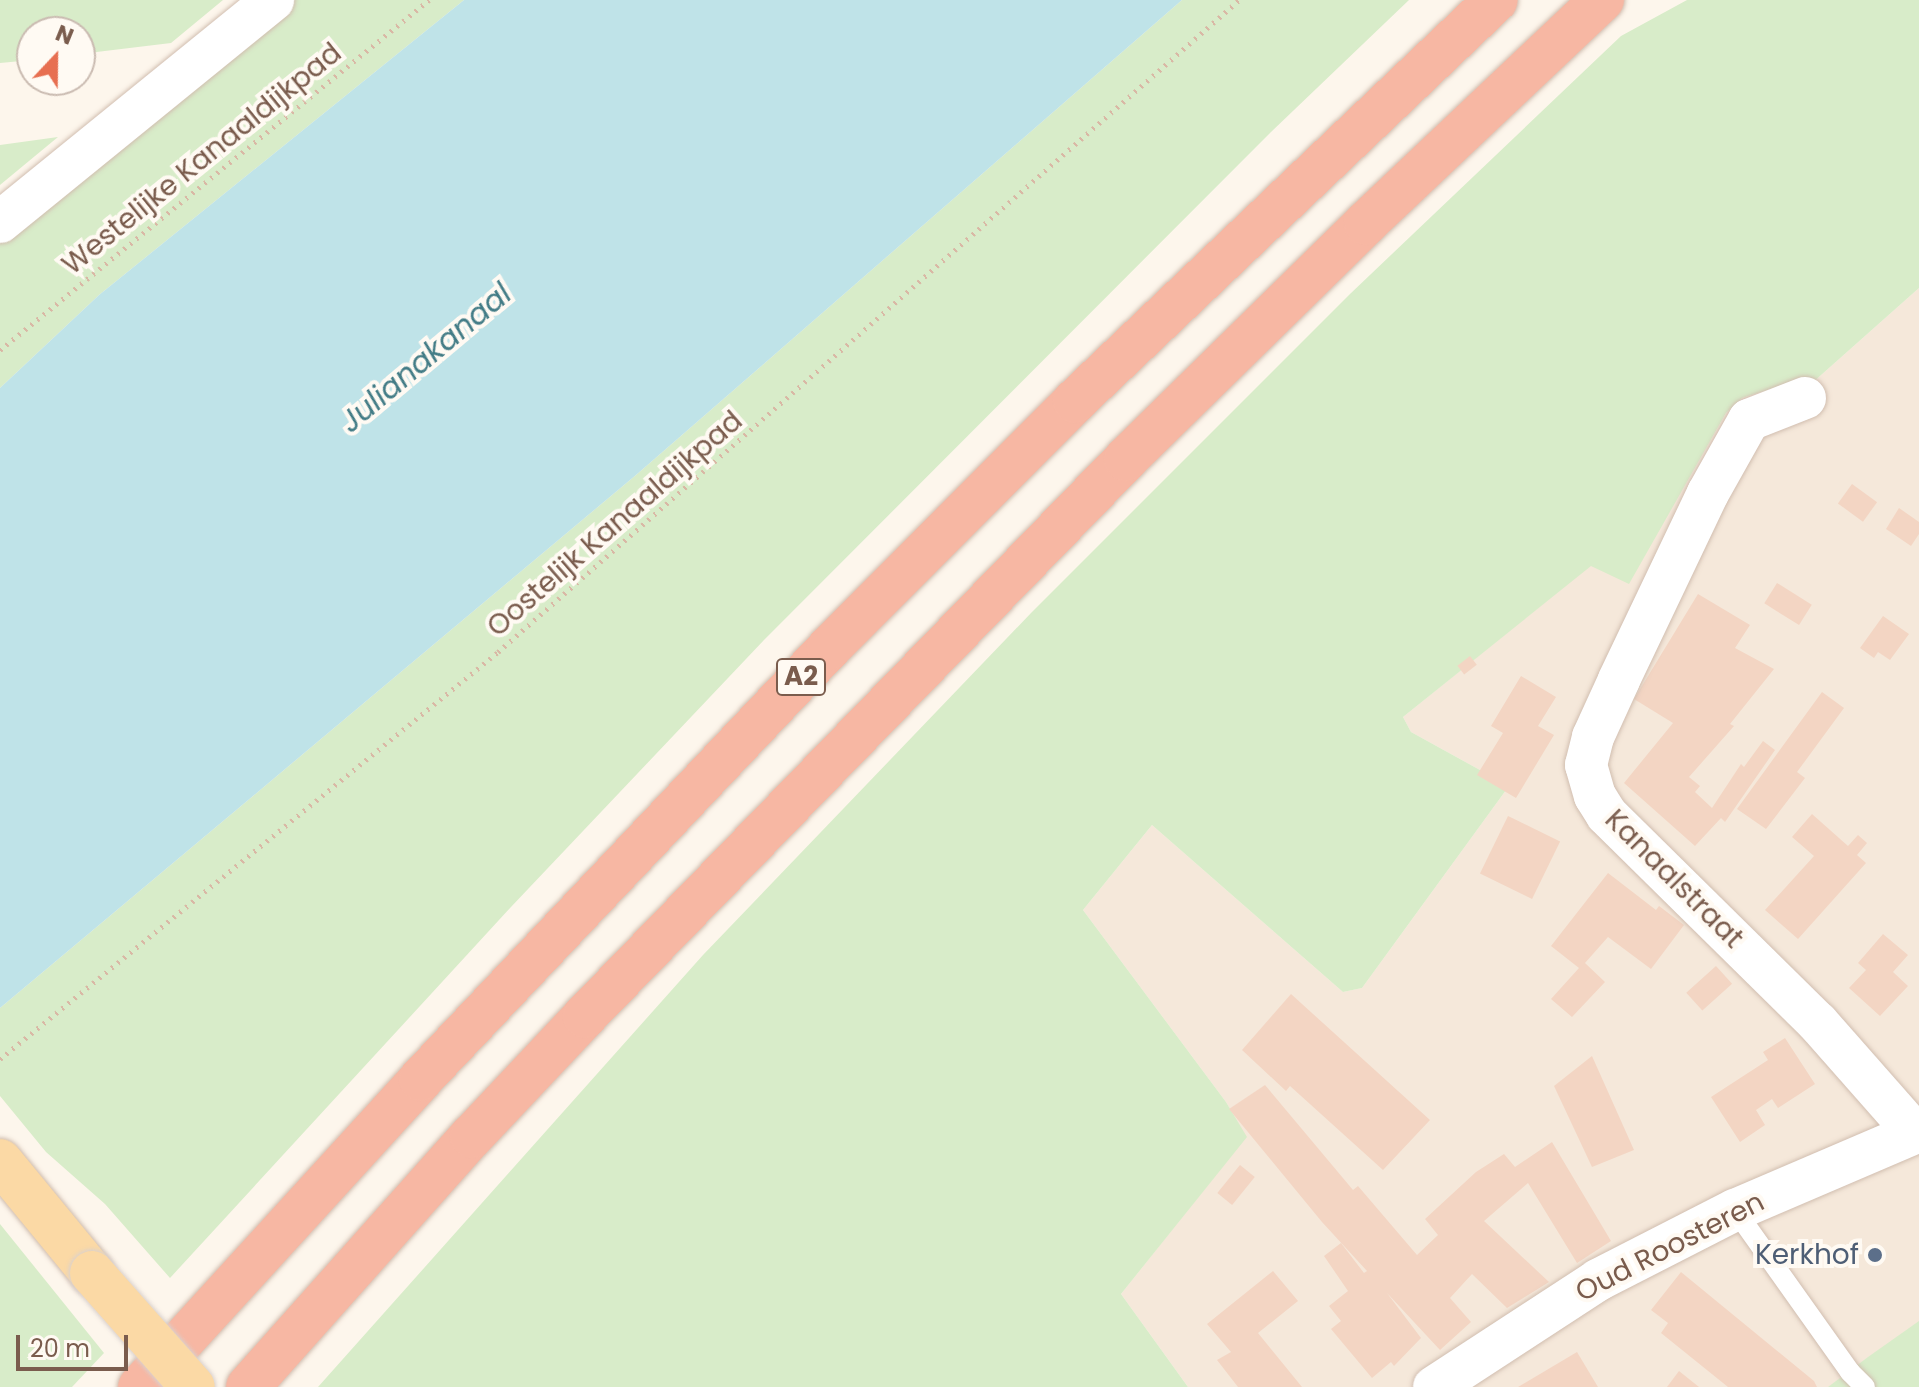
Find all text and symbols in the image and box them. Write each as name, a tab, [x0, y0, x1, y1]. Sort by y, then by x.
north arrow	[16, 16, 96, 96]
text: N	[51, 18, 78, 53]
street label: Westelijke Kanaaldijkpad	[56, 36, 348, 282]
water label: Julianakanaal	[333, 276, 519, 440]
street label: Oostelijk Kanaaldijkpad	[481, 404, 749, 644]
road number: A2	[775, 655, 827, 699]
street label: Kanaalstraat	[1598, 803, 1750, 955]
street label: Oud Roosteren	[1570, 1185, 1770, 1309]
place label: Kerkhof	[1755, 1238, 1859, 1272]
marker: Kerkhof	[1866, 1246, 1884, 1264]
scale bar	[20, 1319, 132, 1369]
text: 20 m	[30, 1332, 90, 1365]

